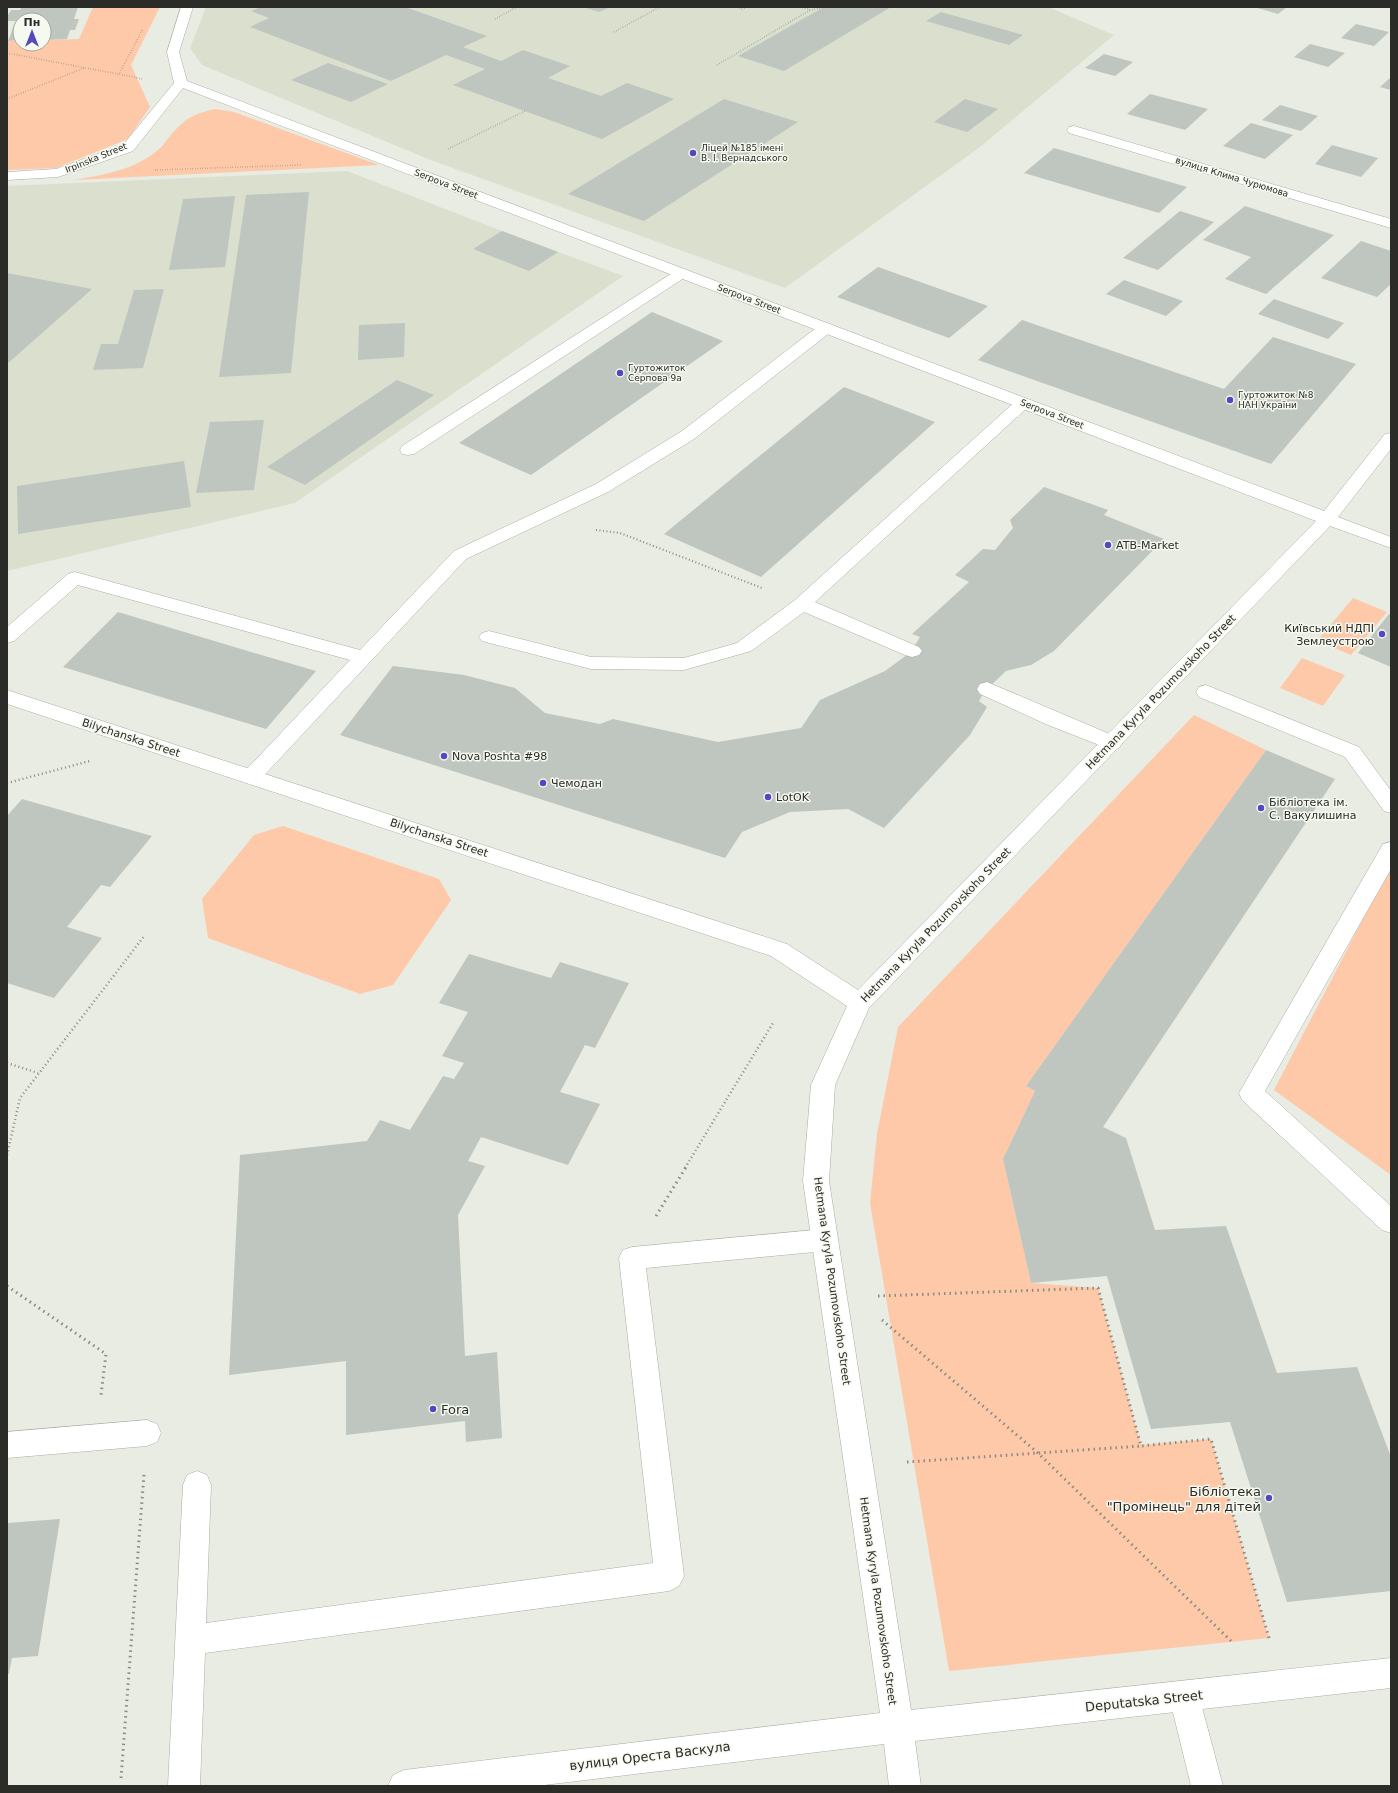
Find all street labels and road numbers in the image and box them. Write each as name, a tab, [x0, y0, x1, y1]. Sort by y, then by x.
street label: Irpinska Street	[64, 141, 129, 175]
street label: вулиця Клима Чурюмова	[1174, 155, 1290, 199]
street label: Serpova Street	[413, 167, 480, 201]
street label: Serpova Street	[716, 282, 783, 316]
street label: Serpova Street	[1019, 397, 1086, 431]
street label: Hetmana Kyryla Pozumovskoho Street	[1083, 611, 1239, 772]
street label: Bilychanska Street	[80, 716, 182, 760]
street label: Bilychanska Street	[388, 816, 490, 860]
street label: Hetmana Kyryla Pozumovskoho Street	[858, 844, 1014, 1005]
street label: Hetmana Kyryla Pozumovskoho Street	[811, 1176, 853, 1387]
street label: Hetmana Kyryla Pozumovskoho Street	[857, 1496, 899, 1707]
street label: Deputatska Street	[1084, 1687, 1204, 1715]
street label: вулиця Ореста Васкула	[569, 1739, 731, 1773]

